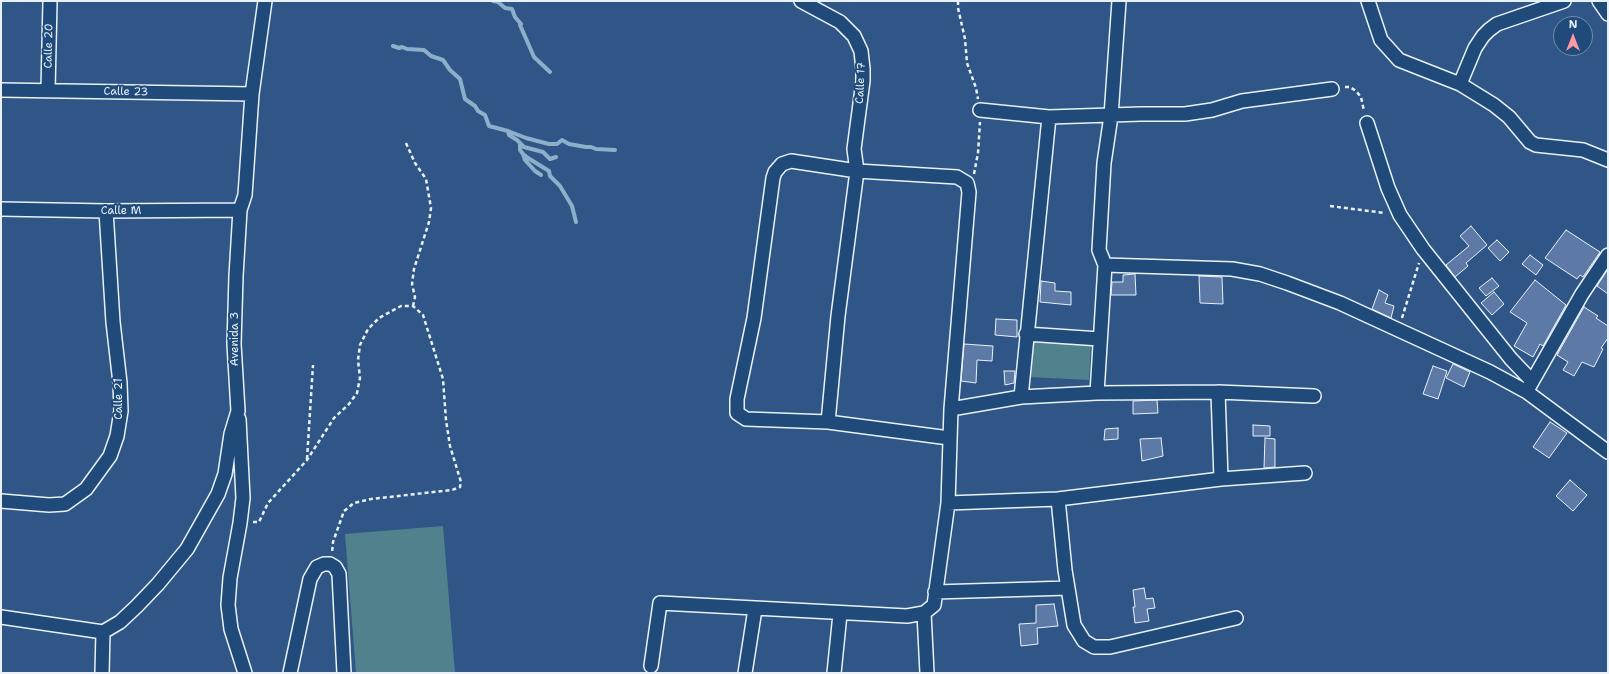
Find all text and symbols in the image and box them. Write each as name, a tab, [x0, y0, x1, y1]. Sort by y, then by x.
north arrow	[1553, 16, 1593, 56]
text: N	[1569, 17, 1577, 32]
street label: Calle 20	[42, 23, 56, 69]
street label: Calle 17	[853, 62, 869, 104]
street label: Calle 23	[104, 85, 148, 99]
street label: Calle M	[101, 204, 141, 218]
street label: Avenida 3	[228, 312, 242, 366]
street label: Calle 21	[112, 378, 126, 420]

